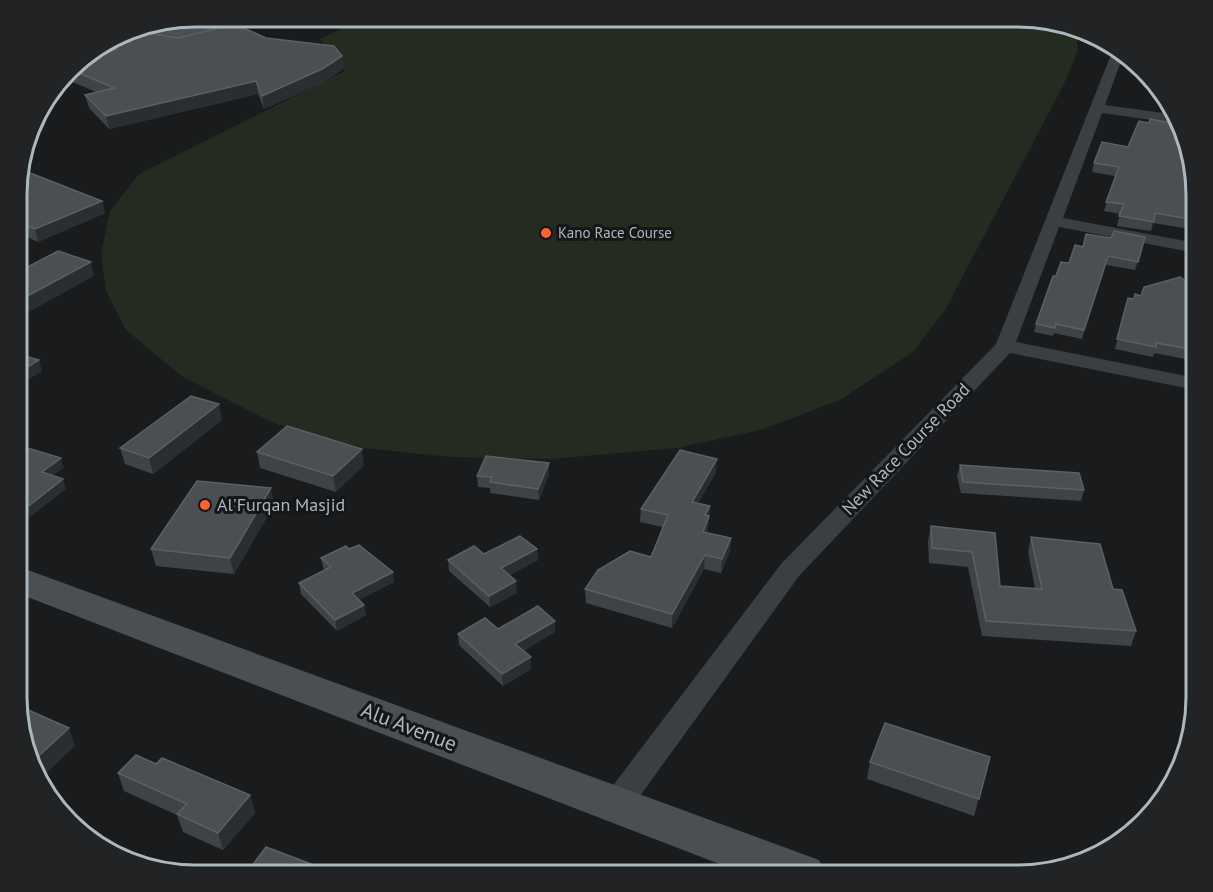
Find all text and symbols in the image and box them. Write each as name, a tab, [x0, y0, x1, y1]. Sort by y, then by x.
place label: Kano Race Course	[558, 223, 672, 242]
marker: Kano Race Course	[539, 226, 553, 240]
street label: New Race Course Road	[837, 378, 975, 519]
place label: Al'Furqan Masjid	[217, 493, 345, 516]
marker: Al'Furqan Masjid	[198, 498, 212, 512]
street label: Alu Avenue	[358, 696, 461, 757]

